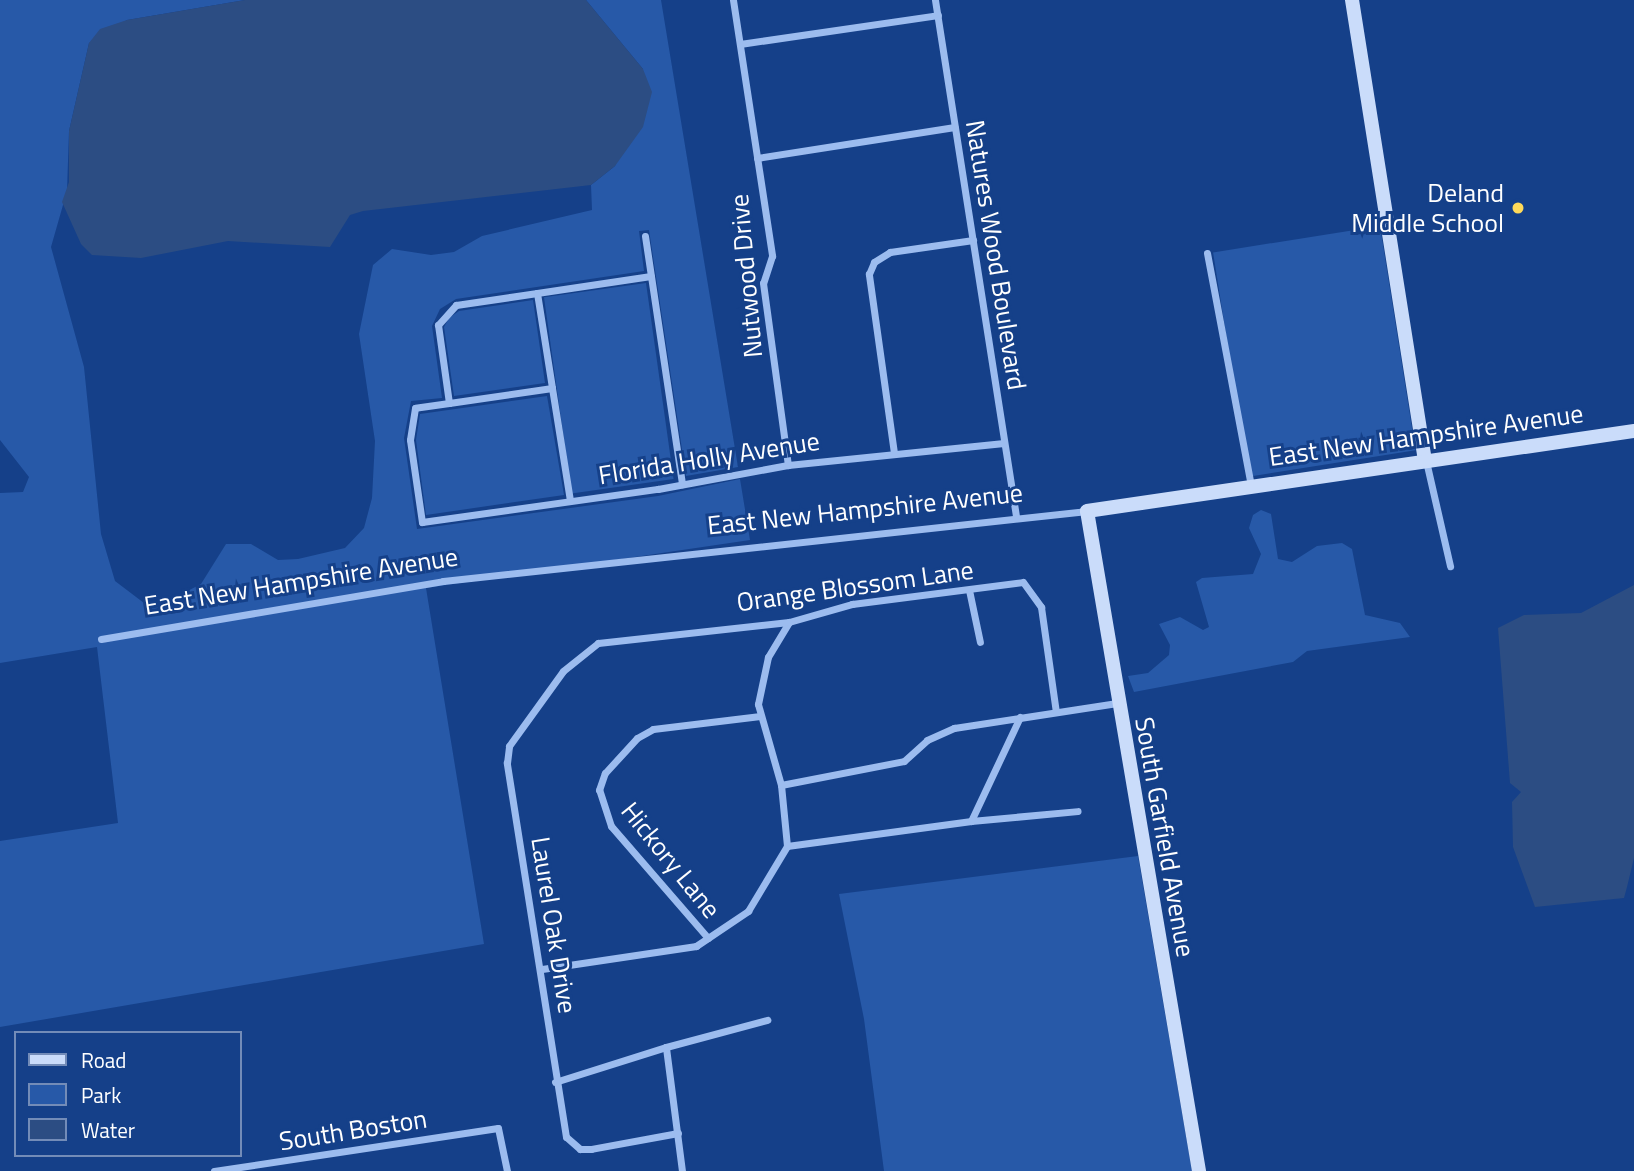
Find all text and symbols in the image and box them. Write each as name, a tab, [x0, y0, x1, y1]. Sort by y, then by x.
street label: Natures Wood Boulevard	[959, 118, 1033, 392]
place label: Deland Middle School	[1351, 177, 1504, 238]
street label: Nutwood Drive	[723, 193, 769, 359]
marker: Deland Middle School	[1510, 200, 1526, 216]
street label: East New Hampshire Avenue	[1267, 397, 1585, 473]
street label: Florida Holly Avenue	[596, 425, 822, 491]
street label: East New Hampshire Avenue	[706, 477, 1024, 541]
street label: East New Hampshire Avenue	[142, 541, 460, 621]
street label: Orange Blossom Lane	[734, 554, 976, 618]
street label: South Garfield Avenue	[1129, 715, 1201, 959]
street label: Hickory Lane	[615, 796, 727, 924]
street label: Laurel Oak Drive	[525, 835, 583, 1015]
legend	[14, 1031, 242, 1157]
text: Road	[81, 1044, 126, 1076]
text: Park	[81, 1079, 121, 1111]
street label: South Boston	[277, 1103, 429, 1157]
text: Water	[81, 1114, 135, 1146]

